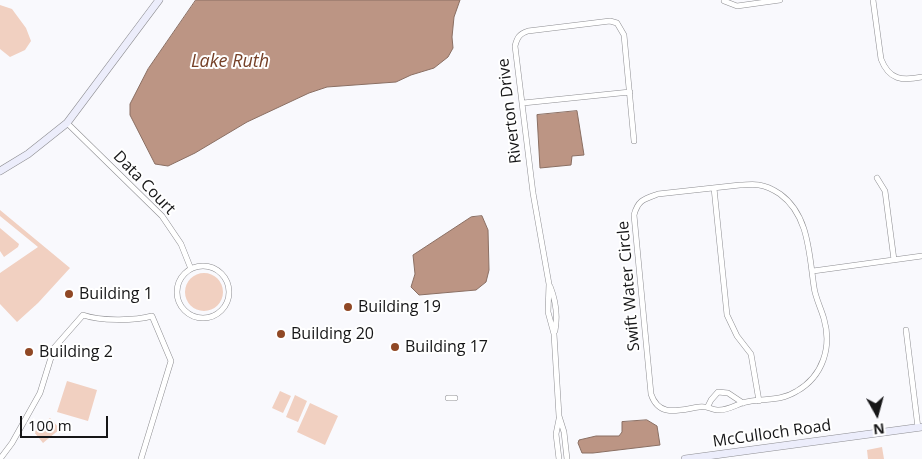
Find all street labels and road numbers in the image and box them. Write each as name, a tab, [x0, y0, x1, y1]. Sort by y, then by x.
street label: Riverton Drive	[494, 57, 526, 165]
street label: Data Court	[109, 147, 179, 219]
street label: Swift Water Circle	[614, 220, 644, 352]
street label: McCulloch Road	[712, 416, 832, 452]

